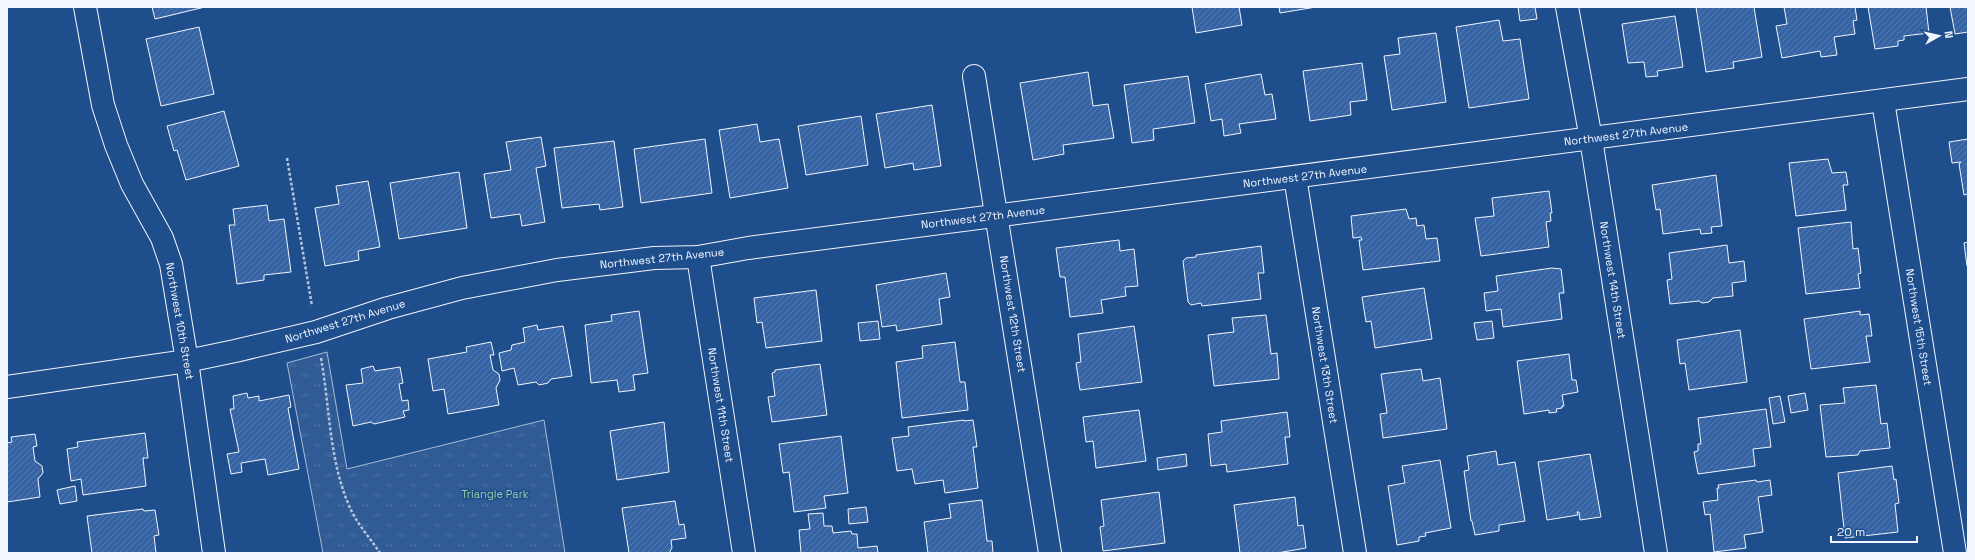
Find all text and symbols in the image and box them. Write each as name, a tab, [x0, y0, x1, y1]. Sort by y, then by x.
north arrow	[1919, 16, 1959, 56]
text: N	[1941, 30, 1956, 39]
street label: Northwest 27th Avenue	[1563, 119, 1689, 149]
street label: Northwest 27th Avenue	[1242, 161, 1368, 191]
street label: Northwest 27th Avenue	[920, 202, 1046, 232]
street label: Northwest 14th Street	[1597, 220, 1629, 340]
street label: Northwest 27th Avenue	[599, 245, 725, 271]
street label: Northwest 12th Street	[997, 255, 1029, 373]
street label: Northwest 10th Street	[163, 261, 197, 381]
street label: Northwest 15th Street	[1903, 268, 1935, 386]
street label: Northwest 27th Avenue	[283, 296, 407, 346]
street label: Northwest 13th Street	[1309, 306, 1341, 424]
street label: Northwest 11th Street	[705, 347, 737, 463]
park label: Triangle Park	[461, 487, 529, 501]
scale bar	[1831, 518, 1917, 544]
text: 20 m	[1837, 524, 1865, 540]

